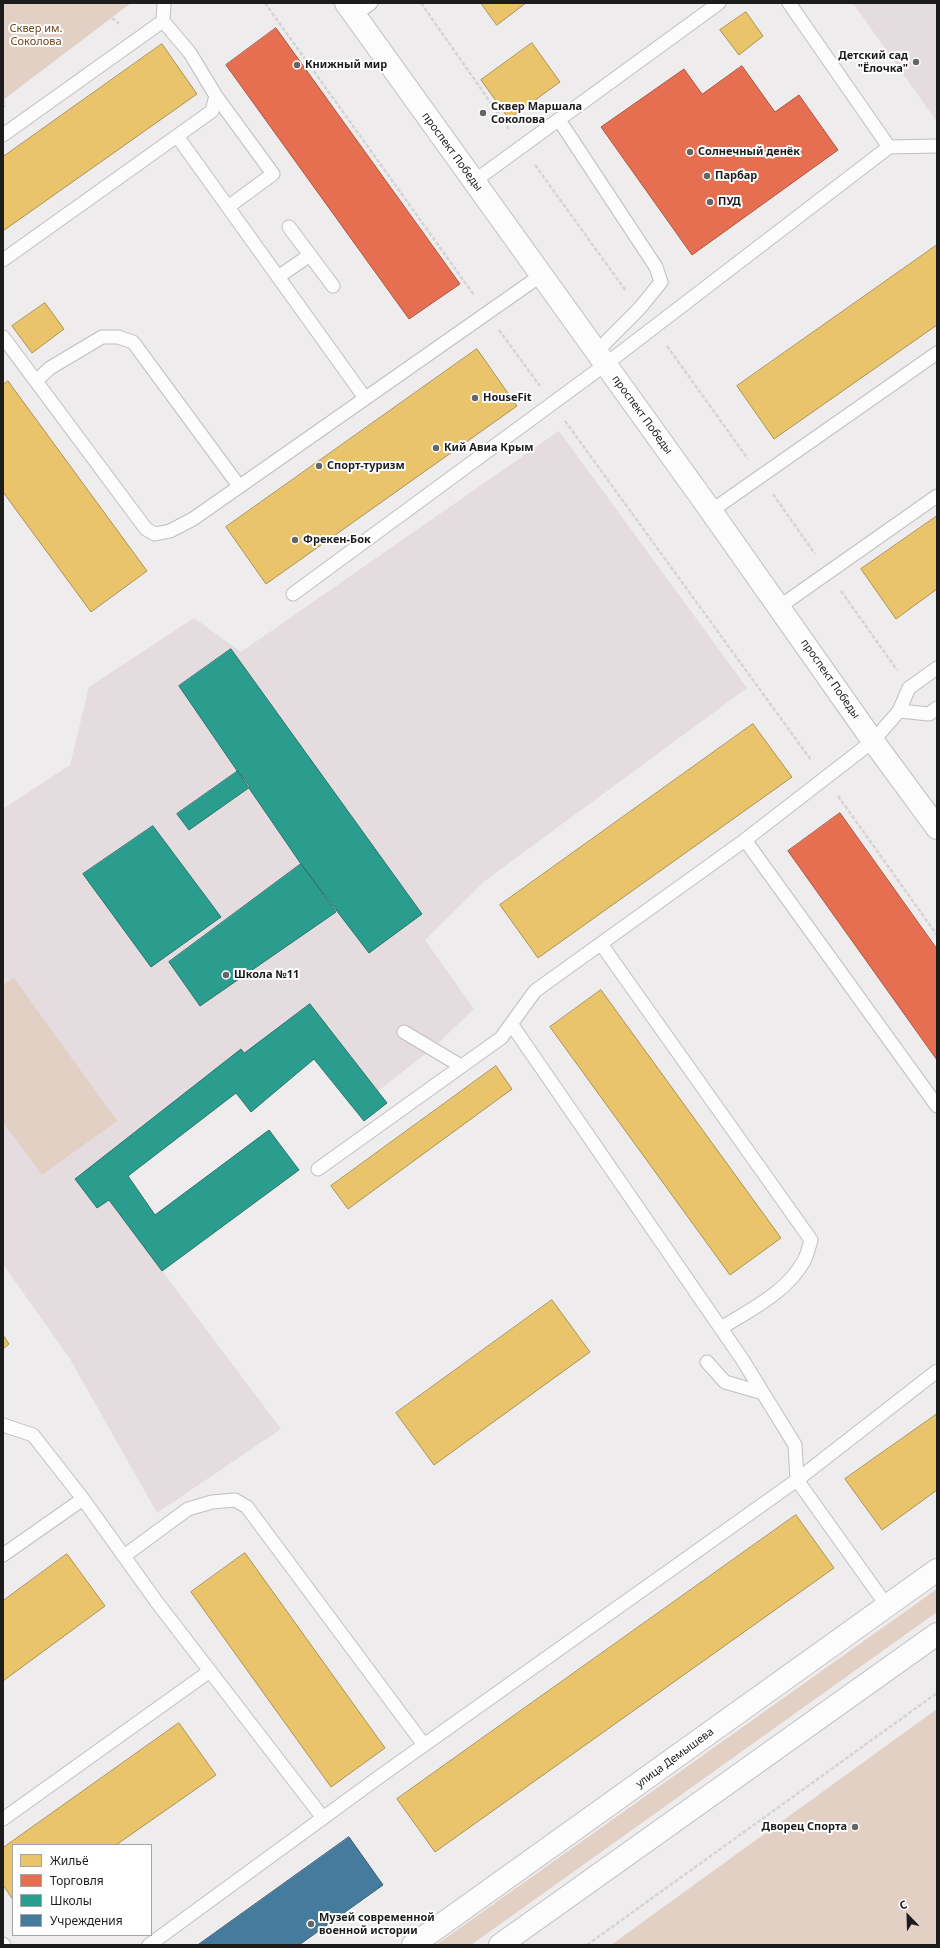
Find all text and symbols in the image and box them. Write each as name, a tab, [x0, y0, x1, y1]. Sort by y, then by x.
park label: Сквер им. Соколова	[10, 22, 62, 48]
place label: Детский сад "Ёлочка"	[838, 49, 908, 75]
marker: Детский сад "Ёлочка"	[911, 57, 921, 67]
place label: Книжный мир	[305, 58, 387, 72]
marker: Книжный мир	[292, 60, 302, 70]
place label: Сквер Маршала Соколова	[491, 100, 582, 126]
marker: Сквер Маршала Соколова	[478, 108, 488, 118]
street label: проспект Победы	[419, 110, 485, 194]
place label: Солнечный денёк	[698, 145, 800, 159]
marker: Солнечный денёк	[685, 147, 695, 157]
place label: Парбар	[715, 169, 757, 183]
marker: Парбар	[702, 171, 712, 181]
place label: ПУД	[718, 195, 741, 209]
marker: ПУД	[705, 197, 715, 207]
street label: проспект Победы	[609, 373, 675, 457]
place label: HouseFit	[483, 391, 532, 405]
marker: HouseFit	[470, 393, 480, 403]
place label: Кий Авиа Крым	[444, 441, 534, 455]
marker: Кий Авиа Крым	[431, 443, 441, 453]
place label: Спорт-туризм	[327, 459, 405, 473]
marker: Спорт-туризм	[314, 461, 324, 471]
place label: Фрекен-Бок	[303, 533, 371, 547]
marker: Фрекен-Бок	[290, 535, 300, 545]
street label: проспект Победы	[798, 637, 862, 721]
place label: Школа №11	[234, 968, 299, 982]
marker: Школа №11	[221, 970, 231, 980]
street label: улица Демышева	[633, 1725, 717, 1791]
place label: Дворец Спорта	[762, 1820, 847, 1834]
marker: Дворец Спорта	[850, 1822, 860, 1832]
legend	[12, 1844, 152, 1936]
text: Жильё	[50, 1852, 89, 1869]
text: Торговля	[50, 1872, 104, 1889]
text: Школы	[50, 1892, 92, 1909]
north arrow	[888, 1896, 928, 1936]
text: С	[897, 1896, 909, 1913]
place label: Музей современной военной истории	[319, 1911, 435, 1937]
text: Учреждения	[50, 1912, 123, 1929]
marker: Музей современной военной истории	[306, 1919, 316, 1929]

